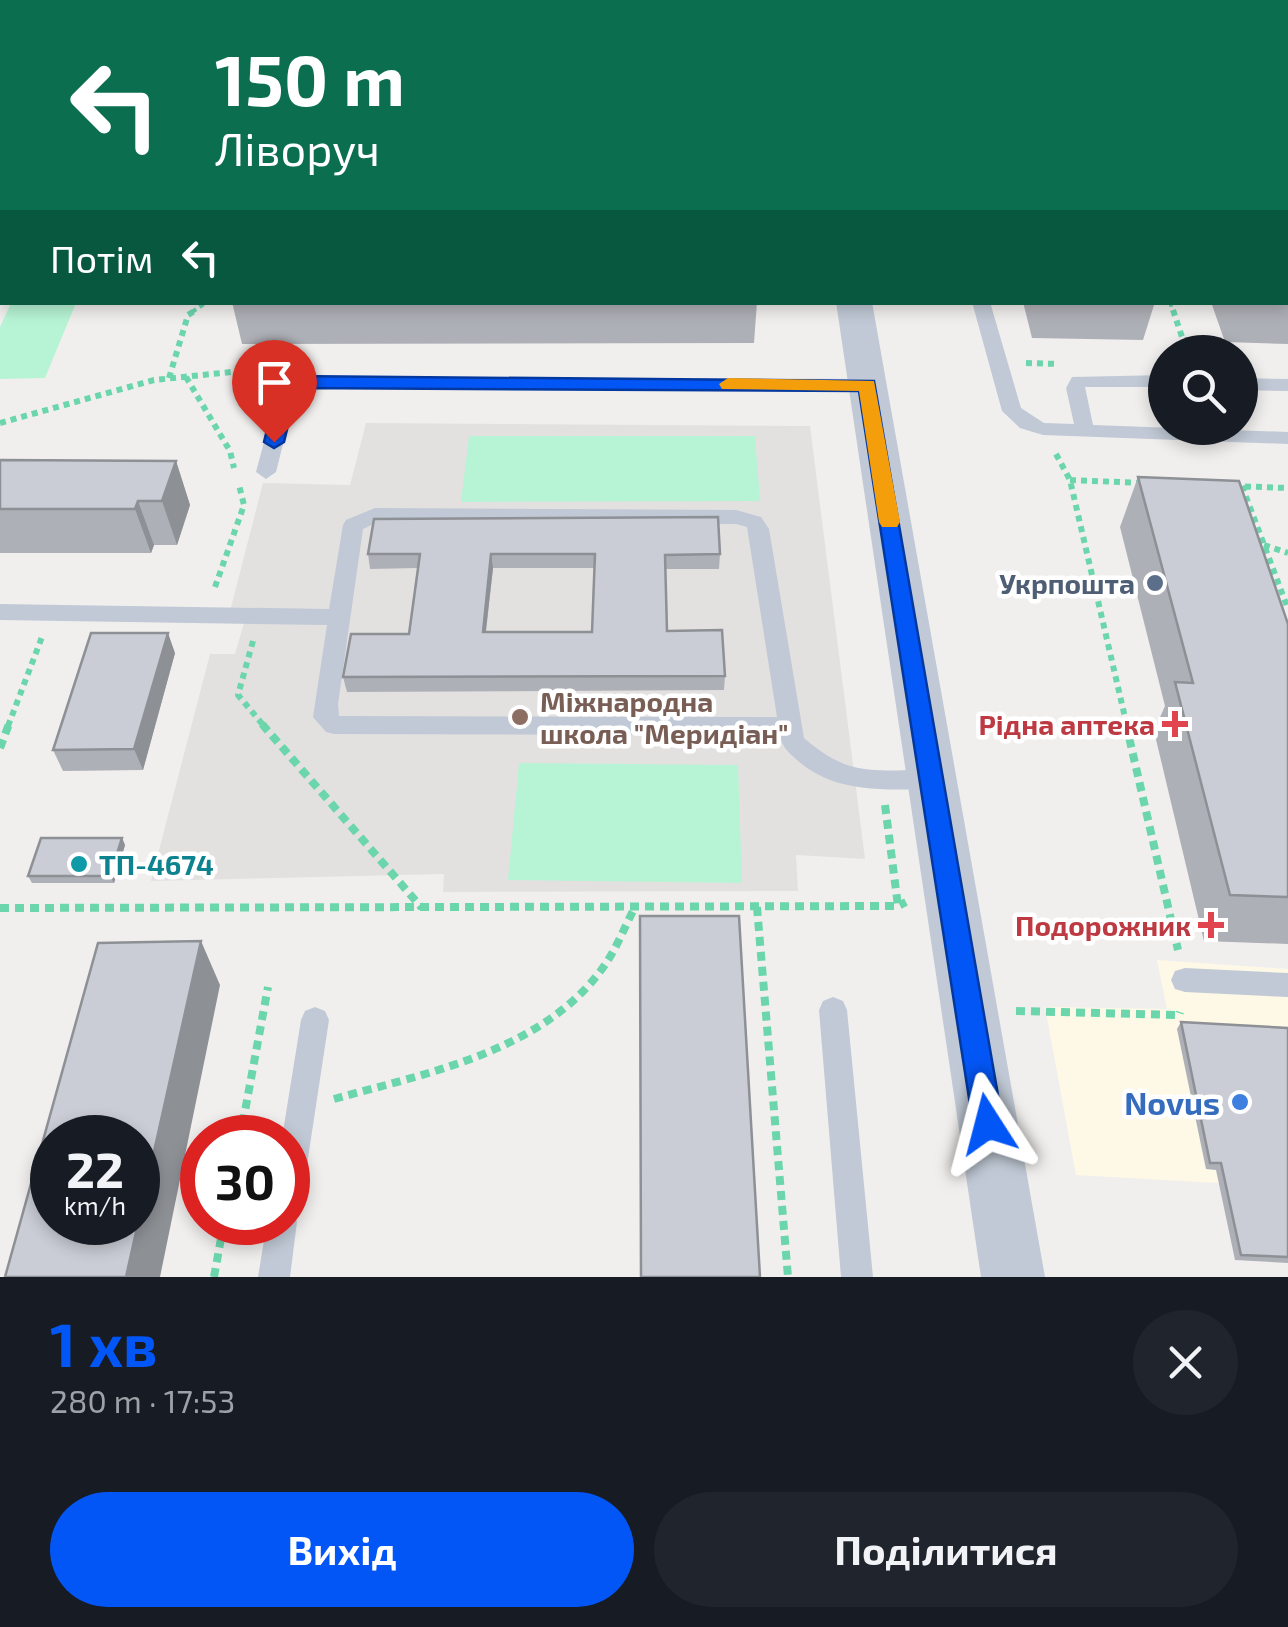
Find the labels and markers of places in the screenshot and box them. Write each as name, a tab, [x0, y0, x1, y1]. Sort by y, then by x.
pin	[232, 340, 317, 443]
place label: Укрпошта	[999, 566, 1135, 600]
marker: Укрпошта	[1144, 572, 1166, 594]
place label: Міжнародна школа "Меридіан"	[540, 684, 789, 750]
marker: Міжнародна школа "Меридіан"	[509, 706, 531, 728]
place label: Рідна аптека	[978, 707, 1155, 741]
marker: Рідна аптека	[1164, 713, 1186, 735]
place label: ТП-4674	[99, 847, 214, 881]
marker: ТП-4674	[68, 853, 90, 875]
place label: Подорожник	[1015, 908, 1191, 942]
marker: Подорожник	[1200, 914, 1222, 936]
place label: Novus	[1124, 1083, 1220, 1121]
marker: Novus	[1229, 1091, 1251, 1113]

